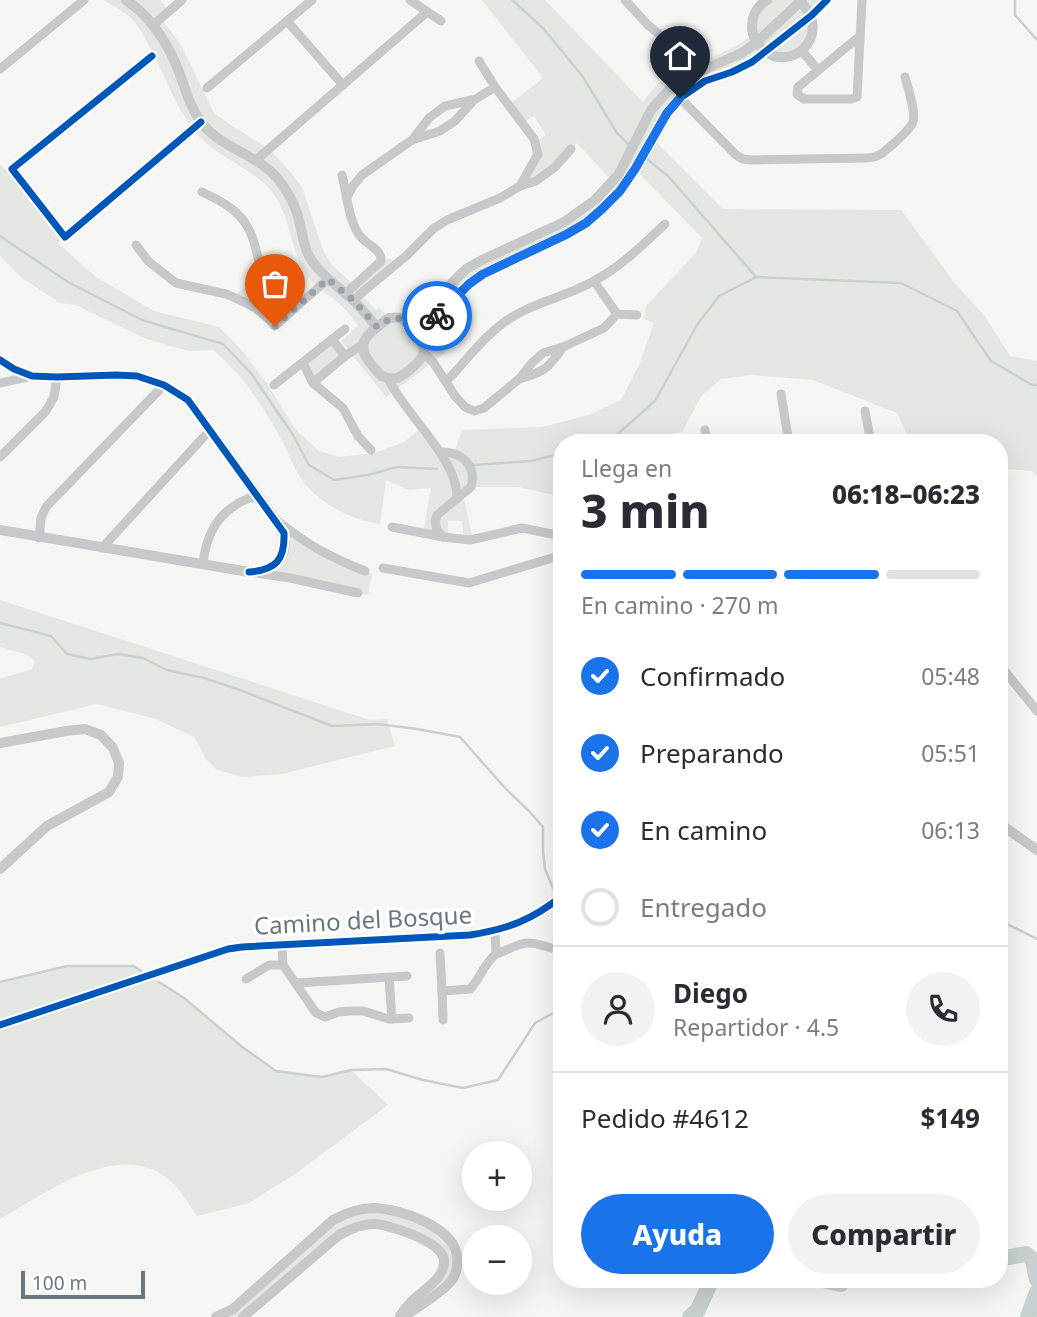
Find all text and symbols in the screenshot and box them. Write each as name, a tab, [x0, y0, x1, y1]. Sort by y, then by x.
pin	[650, 26, 710, 98]
icon: home	[661, 37, 699, 75]
pin	[245, 254, 305, 326]
icon: bag	[256, 265, 294, 303]
courier	[402, 281, 472, 351]
icon: bike	[418, 297, 456, 335]
text: Llega en	[581, 452, 672, 484]
text: 06:18–06:23	[832, 476, 980, 512]
text: 3 min	[581, 479, 710, 541]
text: En camino · 270 m	[581, 589, 779, 621]
icon: check	[581, 657, 619, 695]
text: Confirmado	[640, 658, 785, 694]
text: 05:48	[921, 660, 980, 692]
icon: check	[581, 734, 619, 772]
text: Preparando	[640, 735, 784, 771]
text: 05:51	[921, 737, 980, 769]
icon: check	[581, 811, 619, 849]
text: En camino	[640, 812, 767, 848]
text: 06:13	[921, 814, 980, 846]
text: Entregado	[640, 889, 767, 925]
street label: Camino del Bosque	[253, 897, 473, 942]
button: person	[581, 972, 655, 1046]
button: phone	[906, 972, 980, 1046]
text: Diego	[673, 975, 748, 1011]
text: Repartidor · 4.5	[673, 1011, 839, 1043]
text: Pedido #4612	[581, 1100, 749, 1136]
text: $149	[921, 1100, 980, 1136]
map controls	[462, 1141, 532, 1295]
button: +	[462, 1141, 532, 1211]
button: Ayuda	[581, 1194, 774, 1274]
button: Compartir	[788, 1194, 980, 1274]
button: −	[462, 1225, 532, 1295]
scale bar	[21, 1268, 145, 1300]
text: 100 m	[32, 1270, 87, 1296]

